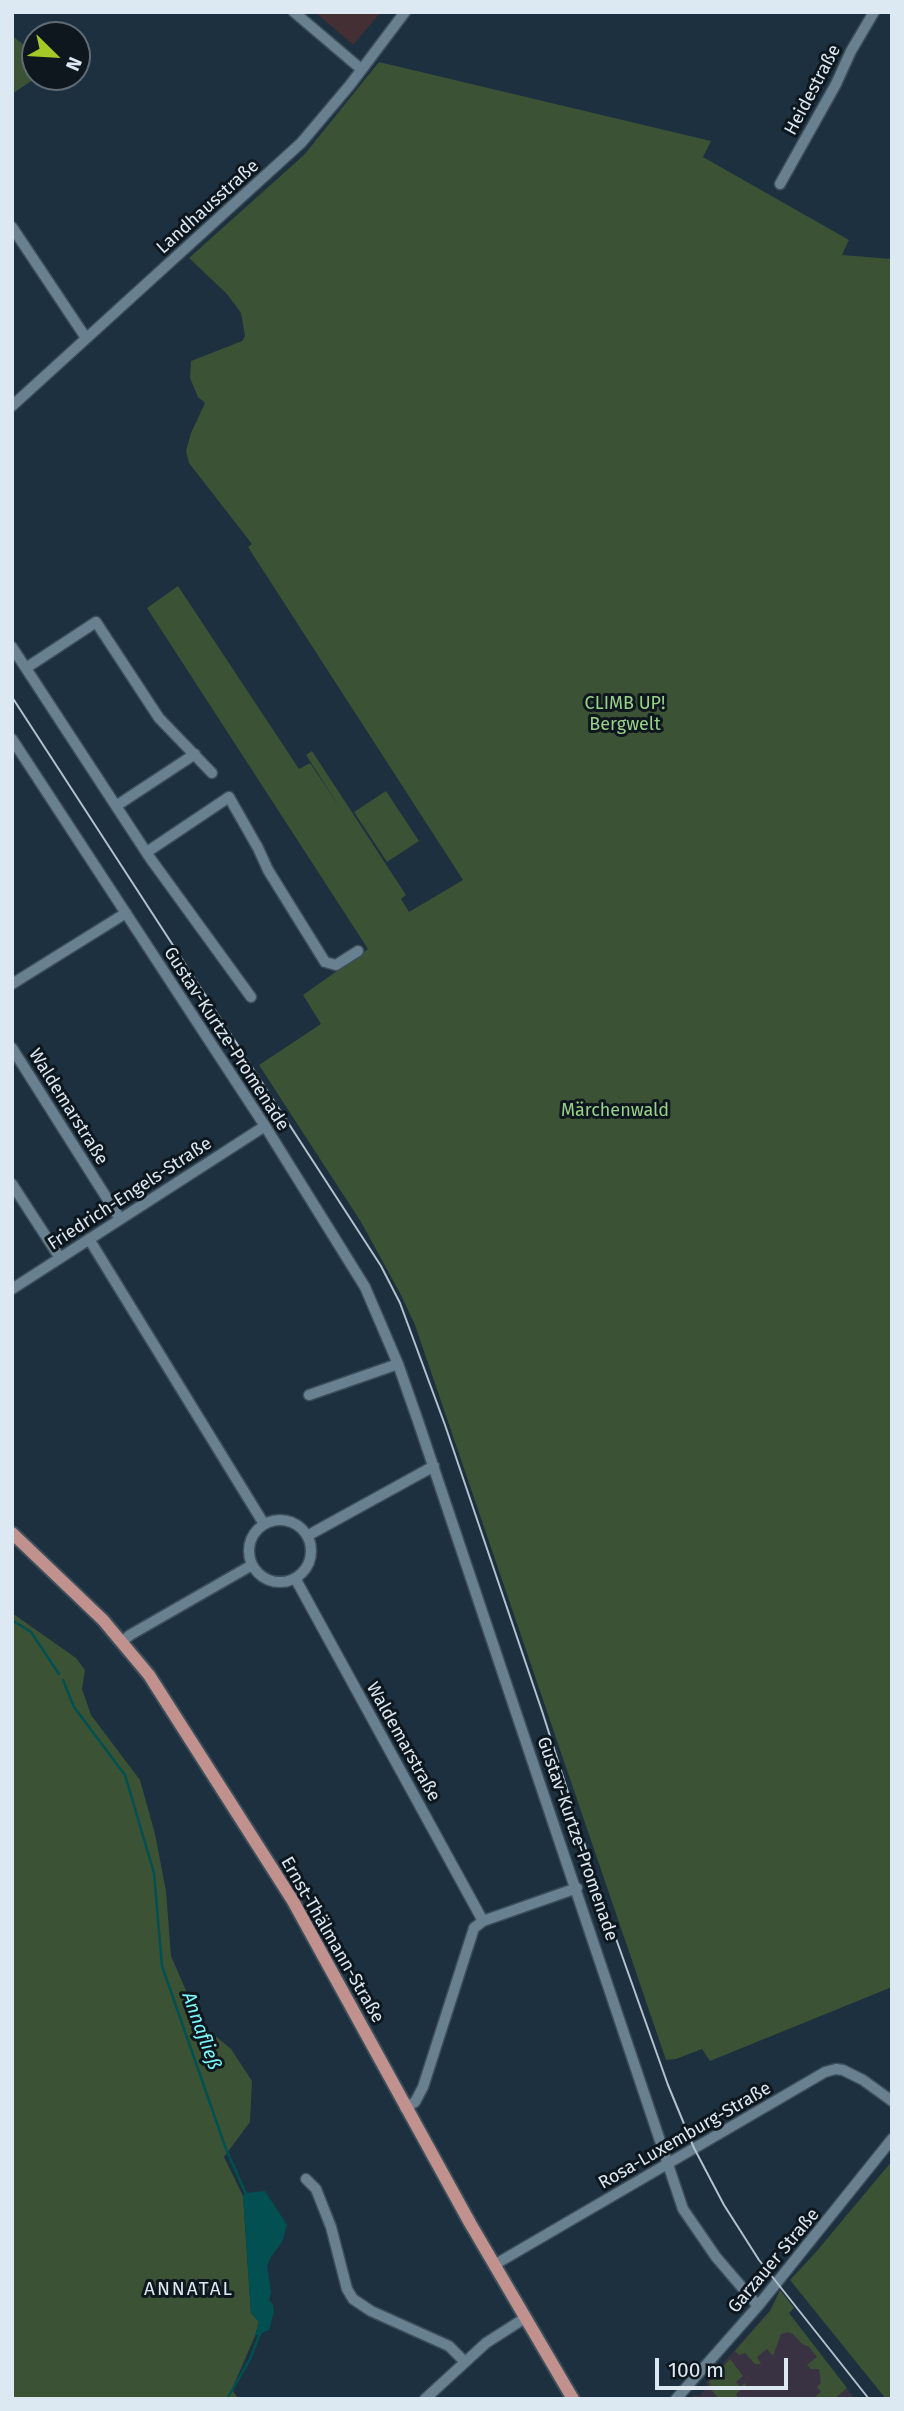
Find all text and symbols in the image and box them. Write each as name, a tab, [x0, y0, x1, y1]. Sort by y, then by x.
north arrow	[21, 21, 91, 91]
street label: Heidestraße	[780, 41, 846, 139]
text: N	[61, 53, 87, 74]
street label: Landhausstraße	[152, 155, 264, 259]
park label: CLIMB UP! Bergwelt	[585, 693, 665, 736]
street label: Gustav-Kurtze-Promenade	[159, 943, 293, 1135]
street label: Waldemarstraße	[24, 1045, 112, 1169]
park label: Märchenwald	[561, 1100, 669, 1122]
street label: Friedrich-Engels-Straße	[44, 1133, 216, 1255]
street label: Waldemarstraße	[361, 1679, 445, 1805]
street label: Gustav-Kurtze-Promenade	[532, 1734, 622, 1944]
street label: Ernst-Thälmann-Straße	[276, 1853, 388, 2027]
water label: Annafließ	[176, 1989, 226, 2073]
street label: Rosa-Luxemburg-Straße	[595, 2078, 775, 2194]
street label: Garzauer Straße	[724, 2204, 824, 2318]
district label: ANNATAL	[145, 2279, 233, 2301]
scale bar	[659, 2344, 792, 2388]
text: 100 m	[668, 2357, 724, 2383]

